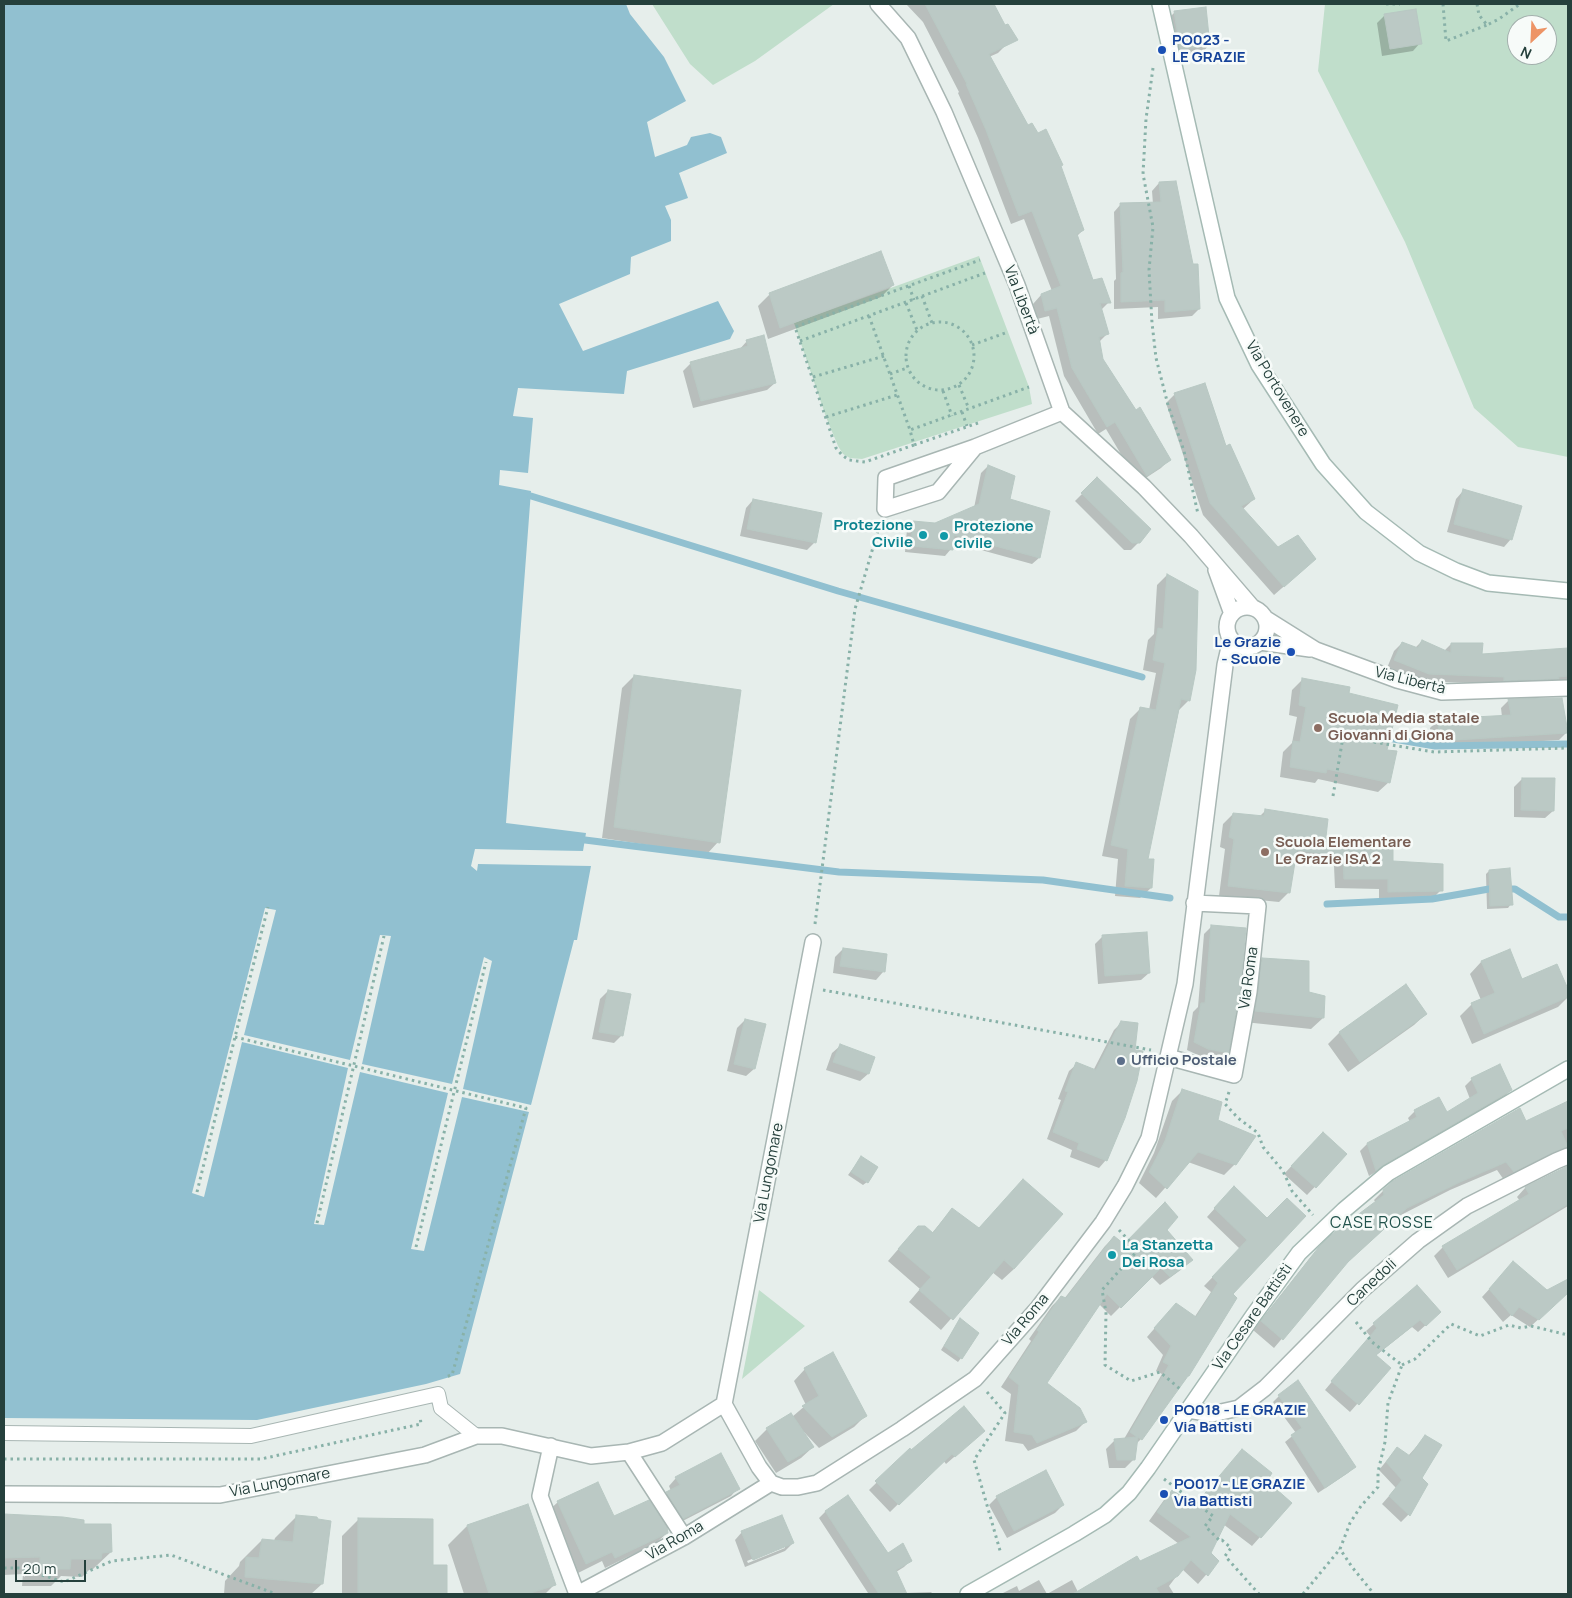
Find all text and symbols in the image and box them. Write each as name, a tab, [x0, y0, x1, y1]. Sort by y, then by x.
north arrow	[1507, 15, 1557, 65]
place label: PO023 - LE GRAZIE	[1172, 32, 1246, 67]
text: N	[1517, 42, 1534, 64]
marker: PO023 - LE GRAZIE	[1156, 44, 1168, 56]
street label: Via Libertà	[1000, 263, 1042, 337]
street label: Via Portovenere	[1241, 338, 1313, 440]
place label: Protezione Civile	[833, 517, 913, 552]
place label: Protezione civile	[954, 518, 1034, 553]
marker: Protezione Civile	[917, 529, 929, 541]
marker: Protezione civile	[938, 530, 950, 542]
place label: Le Grazie - Scuole	[1214, 634, 1281, 669]
marker: Le Grazie - Scuole	[1285, 646, 1297, 658]
street label: Via Libertà	[1373, 664, 1447, 698]
place label: Scuola Media statale Giovanni di Giona	[1328, 710, 1480, 745]
marker: Scuola Media statale Giovanni di Giona	[1312, 722, 1324, 734]
place label: Scuola Elementare Le Grazie ISA 2	[1275, 834, 1411, 869]
marker: Scuola Elementare Le Grazie ISA 2	[1259, 846, 1271, 858]
street label: Via Roma	[1236, 946, 1262, 1010]
place label: Ufficio Postale	[1131, 1052, 1237, 1070]
marker: Ufficio Postale	[1115, 1055, 1127, 1067]
street label: Via Lungomare	[750, 1121, 788, 1225]
district label: CASE ROSSE	[1329, 1214, 1435, 1234]
place label: La Stanzetta Dei Rosa	[1122, 1237, 1213, 1272]
marker: La Stanzetta Dei Rosa	[1106, 1249, 1118, 1261]
street label: Canedoli	[1343, 1255, 1401, 1311]
street label: Via Cesare Battisti	[1210, 1260, 1296, 1374]
street label: Via Roma	[999, 1290, 1053, 1350]
place label: PO018 - LE GRAZIE Via Battisti	[1174, 1402, 1306, 1437]
marker: PO018 - LE GRAZIE Via Battisti	[1158, 1414, 1170, 1426]
street label: Via Lungomare	[228, 1464, 332, 1502]
place label: PO017 - LE GRAZIE Via Battisti	[1174, 1476, 1305, 1511]
marker: PO017 - LE GRAZIE Via Battisti	[1158, 1488, 1170, 1500]
street label: Via Roma	[643, 1517, 707, 1565]
scale bar	[18, 1550, 89, 1582]
text: 20 m	[23, 1558, 56, 1579]

